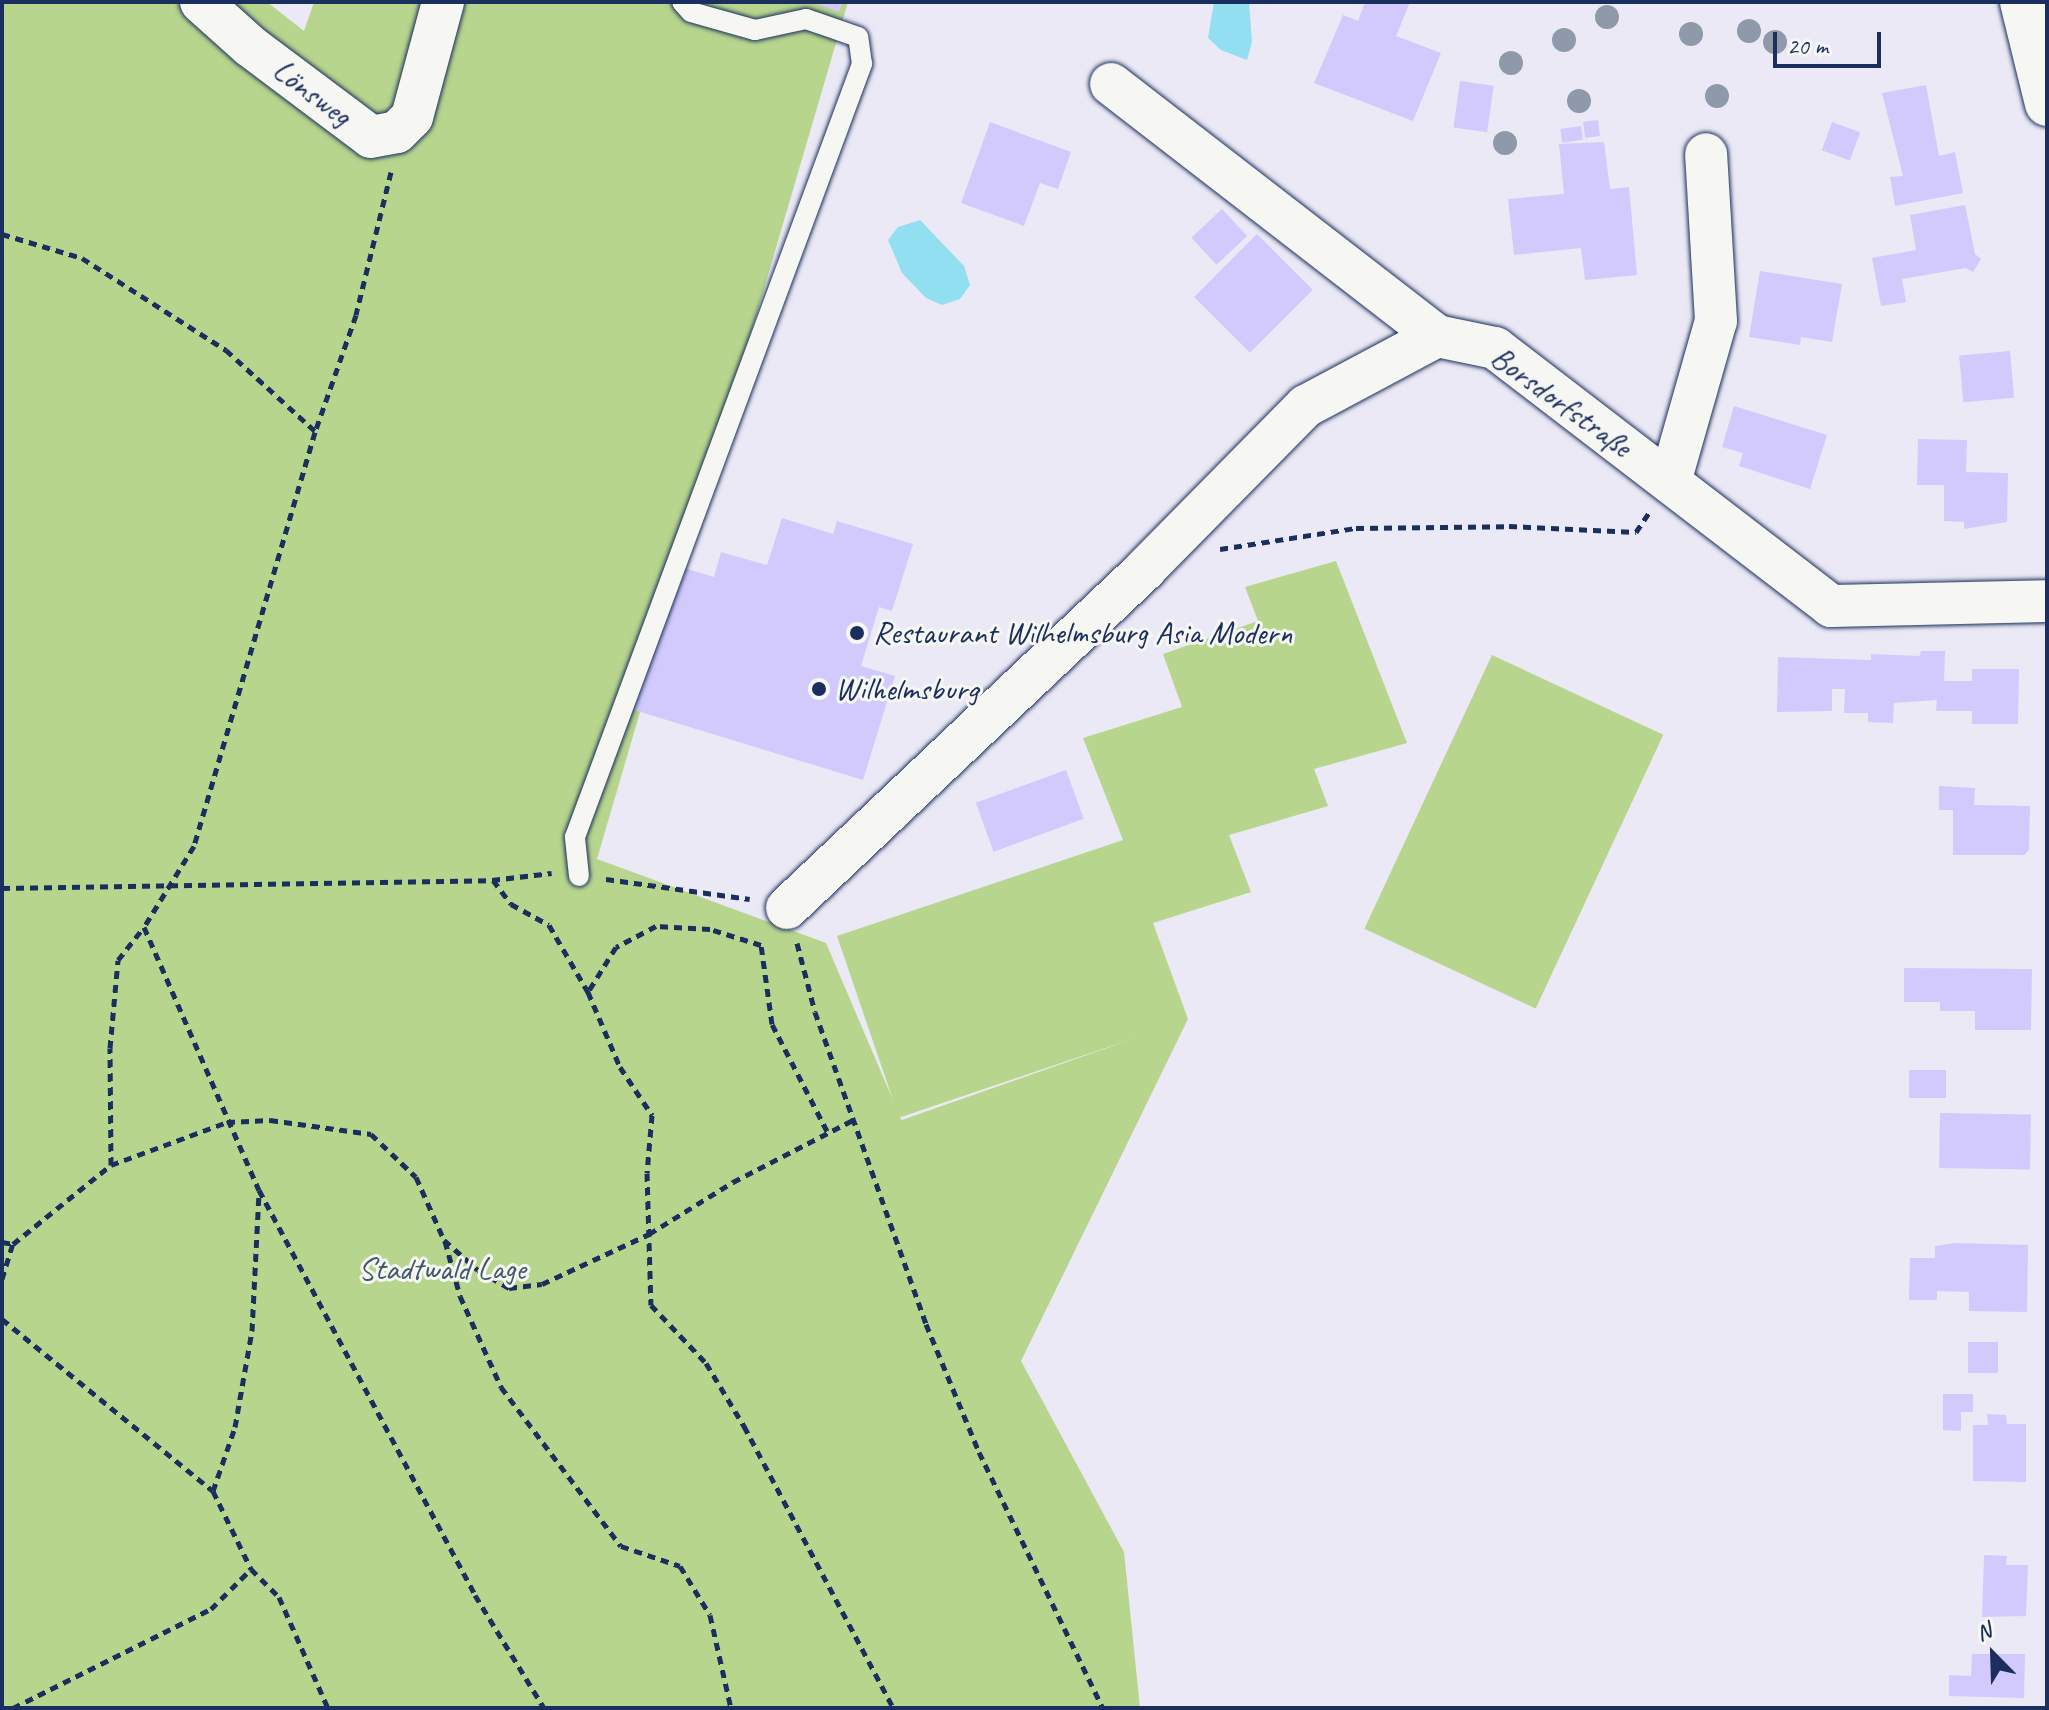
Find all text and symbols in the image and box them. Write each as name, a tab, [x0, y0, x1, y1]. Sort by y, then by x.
scale bar	[1777, 16, 1885, 66]
text: 20 m	[1787, 31, 1828, 61]
street label: Lönsweg	[265, 51, 359, 135]
street label: Borsdorfstraße	[1483, 338, 1639, 466]
place label: Restaurant Wilhelmsburg Asia Modern	[873, 614, 1292, 652]
marker: Restaurant Wilhelmsburg Asia Modern	[848, 624, 866, 642]
place label: Wilhelmsburg	[835, 670, 978, 708]
marker: Wilhelmsburg	[810, 680, 828, 698]
park label: Stadtwald Lage	[358, 1250, 526, 1288]
north arrow	[1953, 1614, 2033, 1694]
text: N	[1972, 1616, 1995, 1647]

